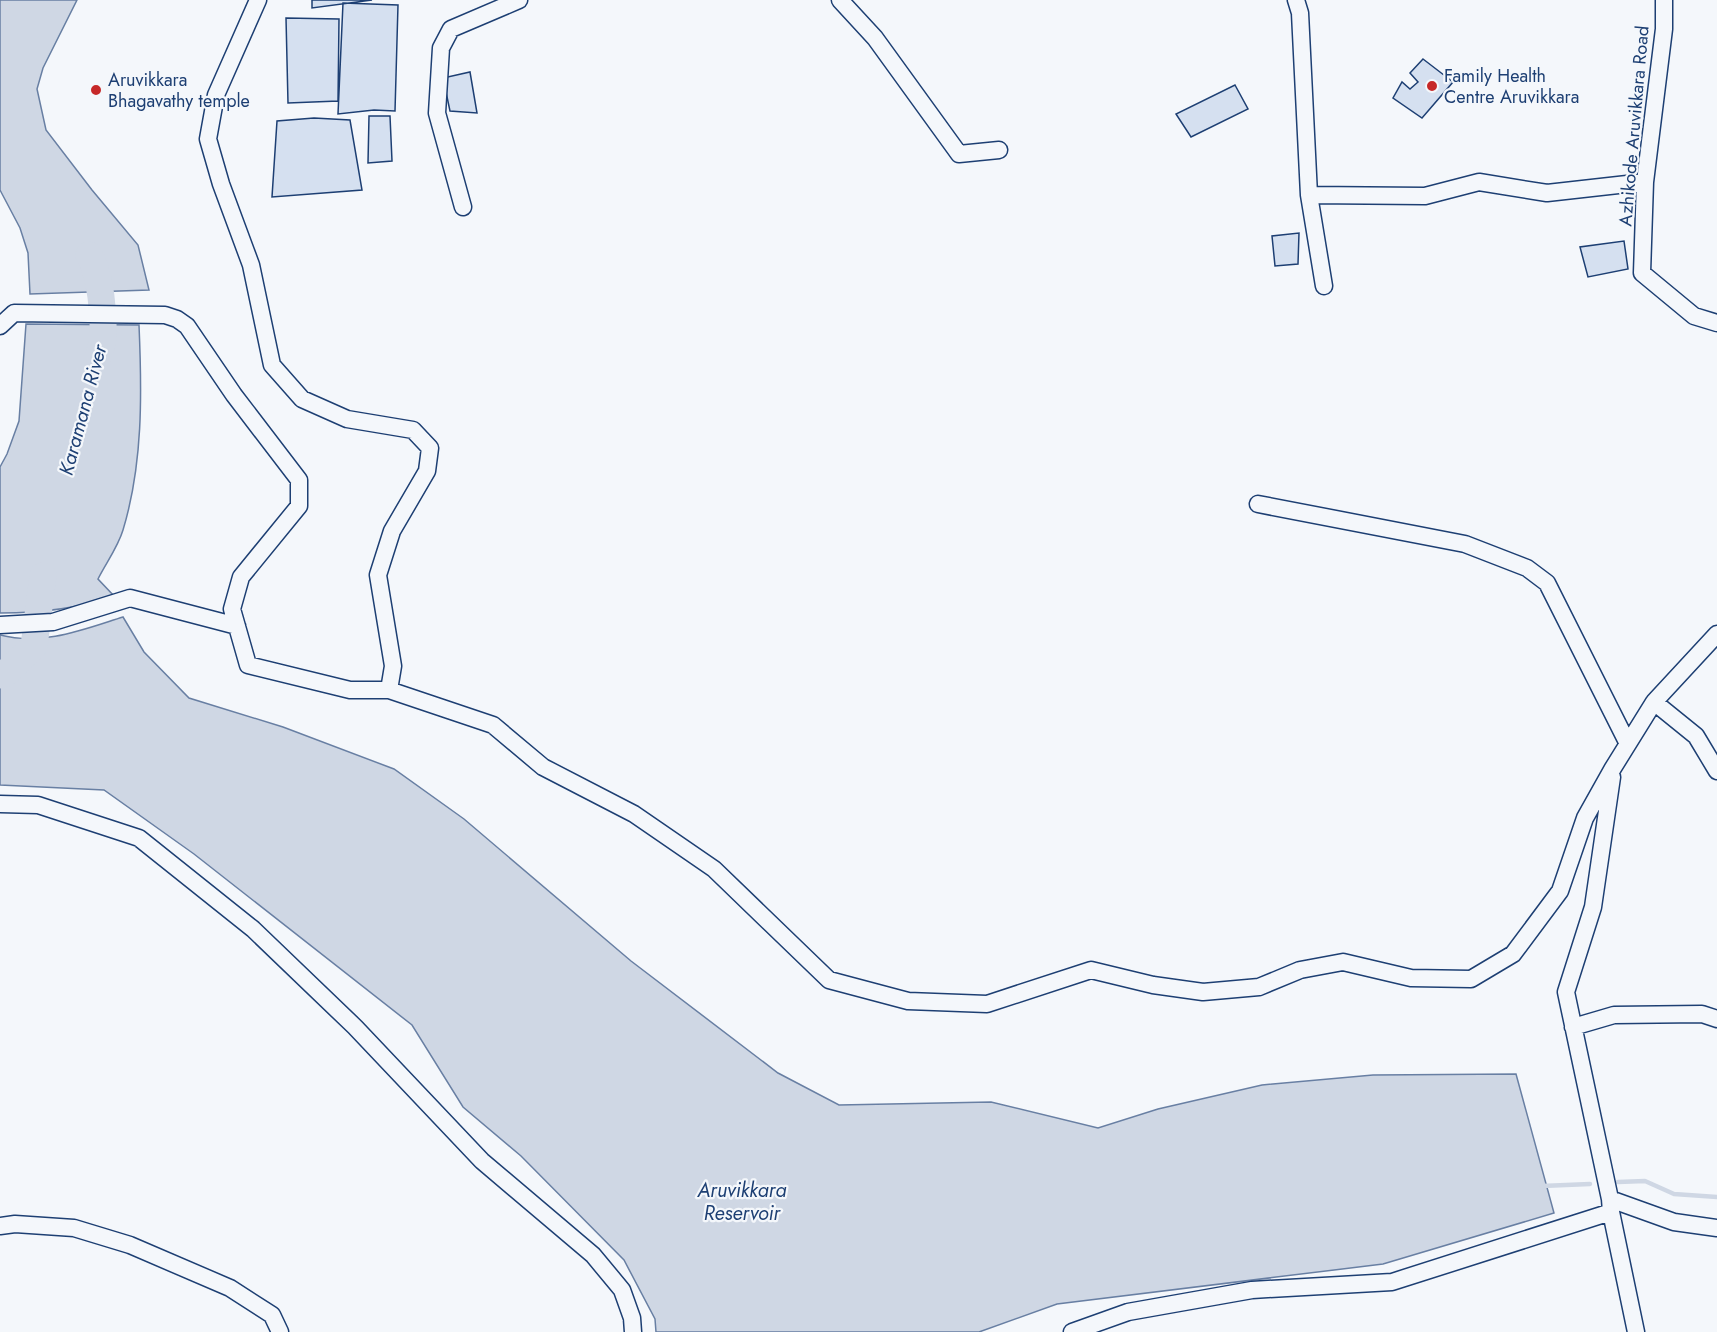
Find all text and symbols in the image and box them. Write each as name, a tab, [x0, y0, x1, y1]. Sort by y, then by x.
street label: Azhikode Aruvikkara Road	[1612, 25, 1656, 227]
place label: Family Health Centre Aruvikkara	[1444, 63, 1579, 110]
place label: Aruvikkara Bhagavathy temple	[108, 67, 250, 114]
marker: Family Health Centre Aruvikkara	[1425, 79, 1439, 93]
marker: Aruvikkara Bhagavathy temple	[89, 83, 103, 97]
water label: Karamana River	[52, 340, 115, 478]
water label: Aruvikkara Reservoir	[696, 1176, 787, 1228]

